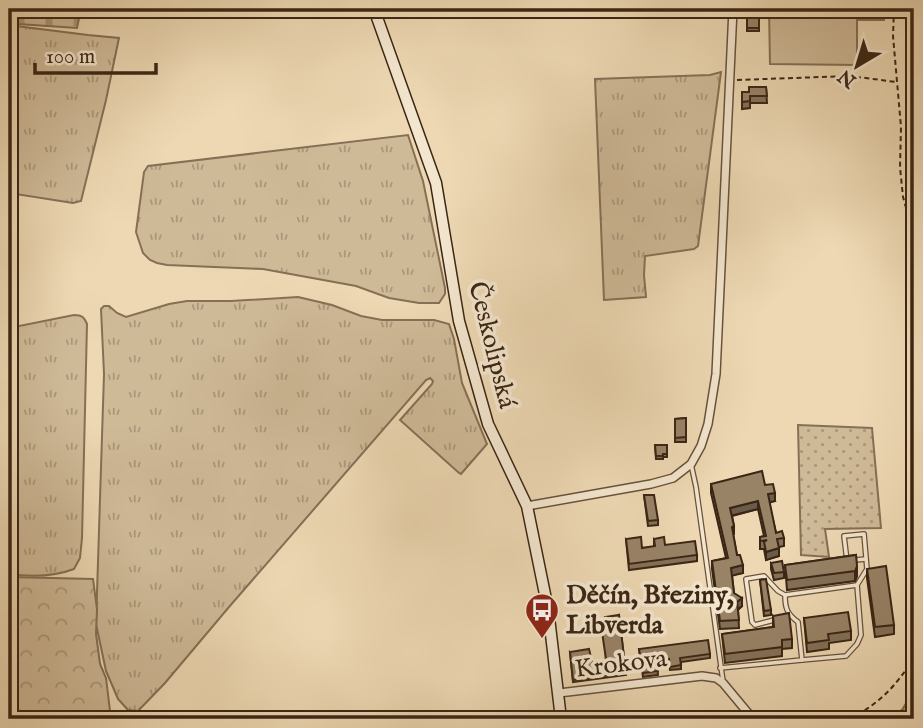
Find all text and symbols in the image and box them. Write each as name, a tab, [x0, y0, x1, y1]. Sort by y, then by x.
scale bar	[35, 32, 156, 76]
north arrow	[822, 32, 892, 102]
text: 100 m	[46, 44, 95, 71]
text: N	[833, 63, 862, 93]
street label: Českolipská	[460, 278, 524, 413]
place label: Děčín, Březiny, Libverda	[566, 579, 734, 642]
bus stop icon: Děčín, Březiny, Libverda	[523, 591, 561, 640]
street label: Krokova	[573, 642, 670, 686]

